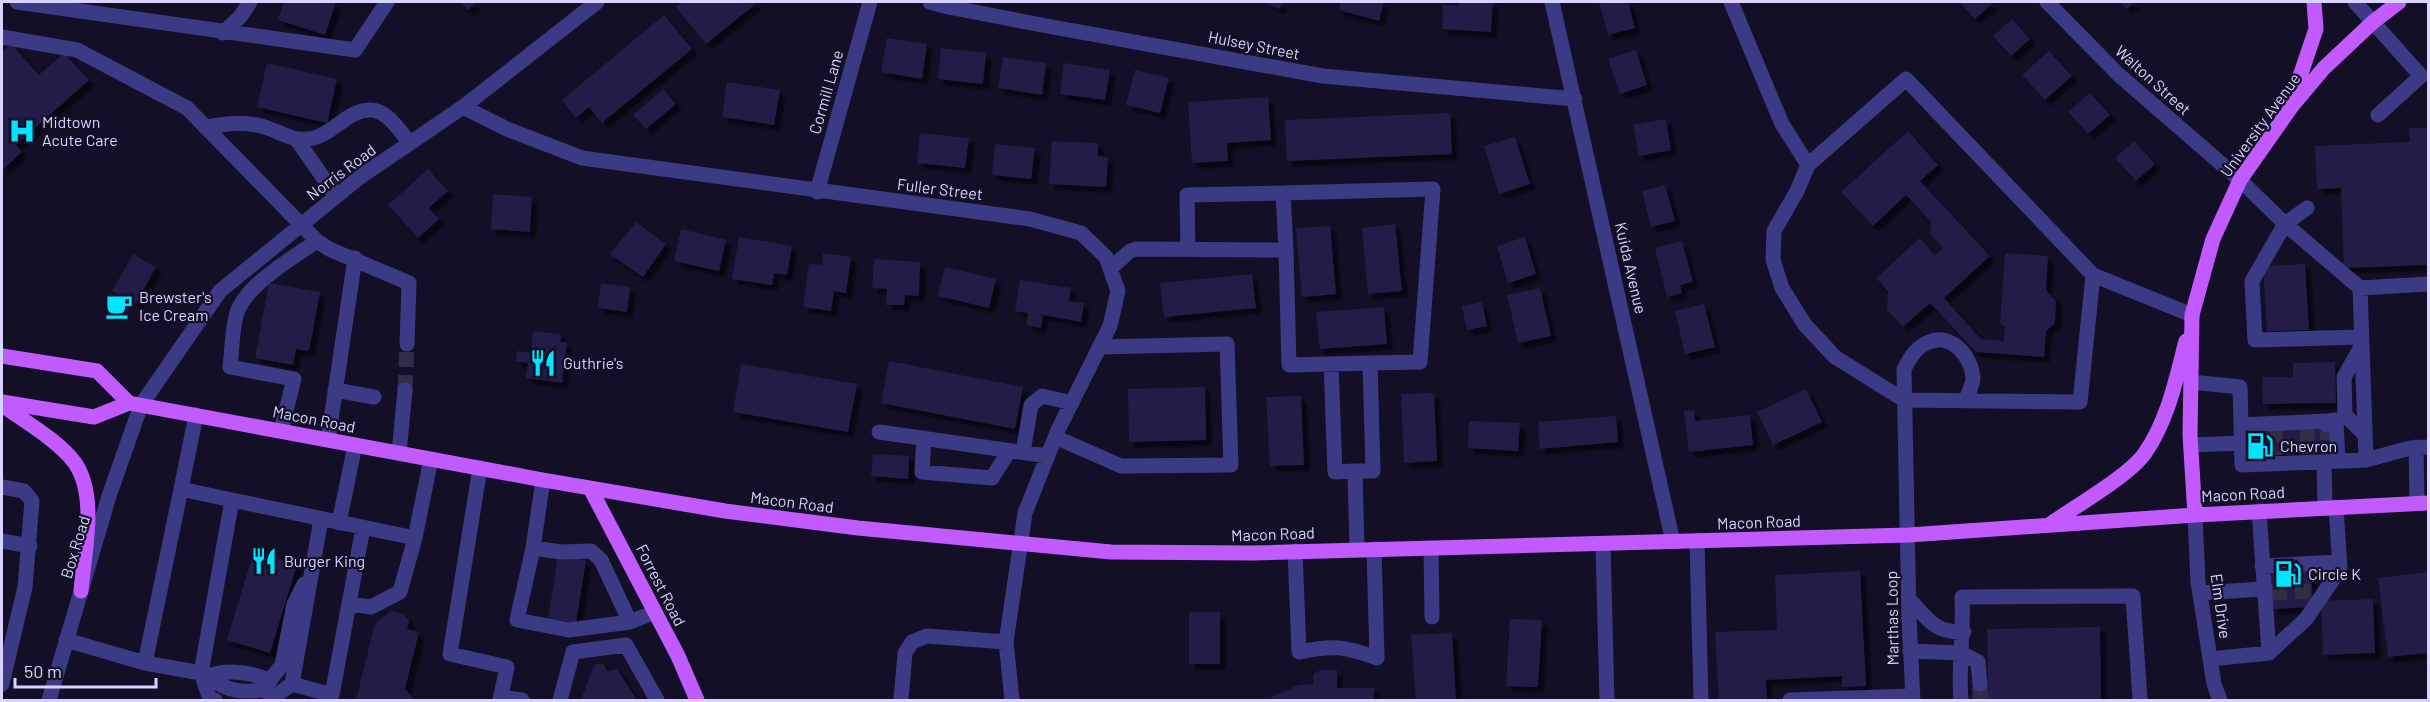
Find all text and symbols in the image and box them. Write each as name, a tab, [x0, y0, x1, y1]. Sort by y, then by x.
street label: Hulsey Street	[1207, 26, 1302, 63]
street label: Walton Street	[2112, 41, 2195, 118]
street label: Cormill Lane	[804, 48, 847, 136]
street label: University Avenue	[2216, 69, 2304, 180]
place label: Midtown Acute Care	[42, 112, 118, 149]
hospital icon: Midtown Acute Care	[7, 116, 37, 146]
street label: Norris Road	[302, 139, 379, 204]
street label: Fuller Street	[896, 174, 984, 203]
street label: Kuida Avenue	[1612, 220, 1651, 316]
place label: Brewster's Ice Cream	[139, 287, 212, 324]
cafe icon: Brewster's Ice Cream	[104, 291, 134, 321]
restaurant icon: Guthrie's	[528, 348, 558, 378]
place label: Guthrie's	[563, 353, 623, 372]
street label: Macon Road	[271, 401, 357, 436]
fuel station icon: Chevron	[2245, 431, 2275, 461]
place label: Chevron	[2280, 436, 2337, 455]
street label: Macon Road	[2201, 482, 2285, 505]
street label: Macon Road	[749, 487, 835, 516]
street label: Macon Road	[1717, 511, 1801, 532]
street label: Box Road	[56, 513, 93, 581]
street label: Macon Road	[1231, 523, 1315, 544]
street label: Forrest Road	[633, 541, 690, 629]
restaurant icon: Burger King	[249, 546, 279, 576]
place label: Burger King	[284, 551, 365, 570]
fuel station icon: Circle K	[2273, 559, 2303, 589]
place label: Circle K	[2308, 564, 2361, 583]
street label: Marthas Loop	[1881, 571, 1902, 665]
street label: Elm Drive	[2208, 572, 2235, 640]
scale bar	[15, 651, 156, 689]
text: 50 m	[24, 660, 62, 682]

